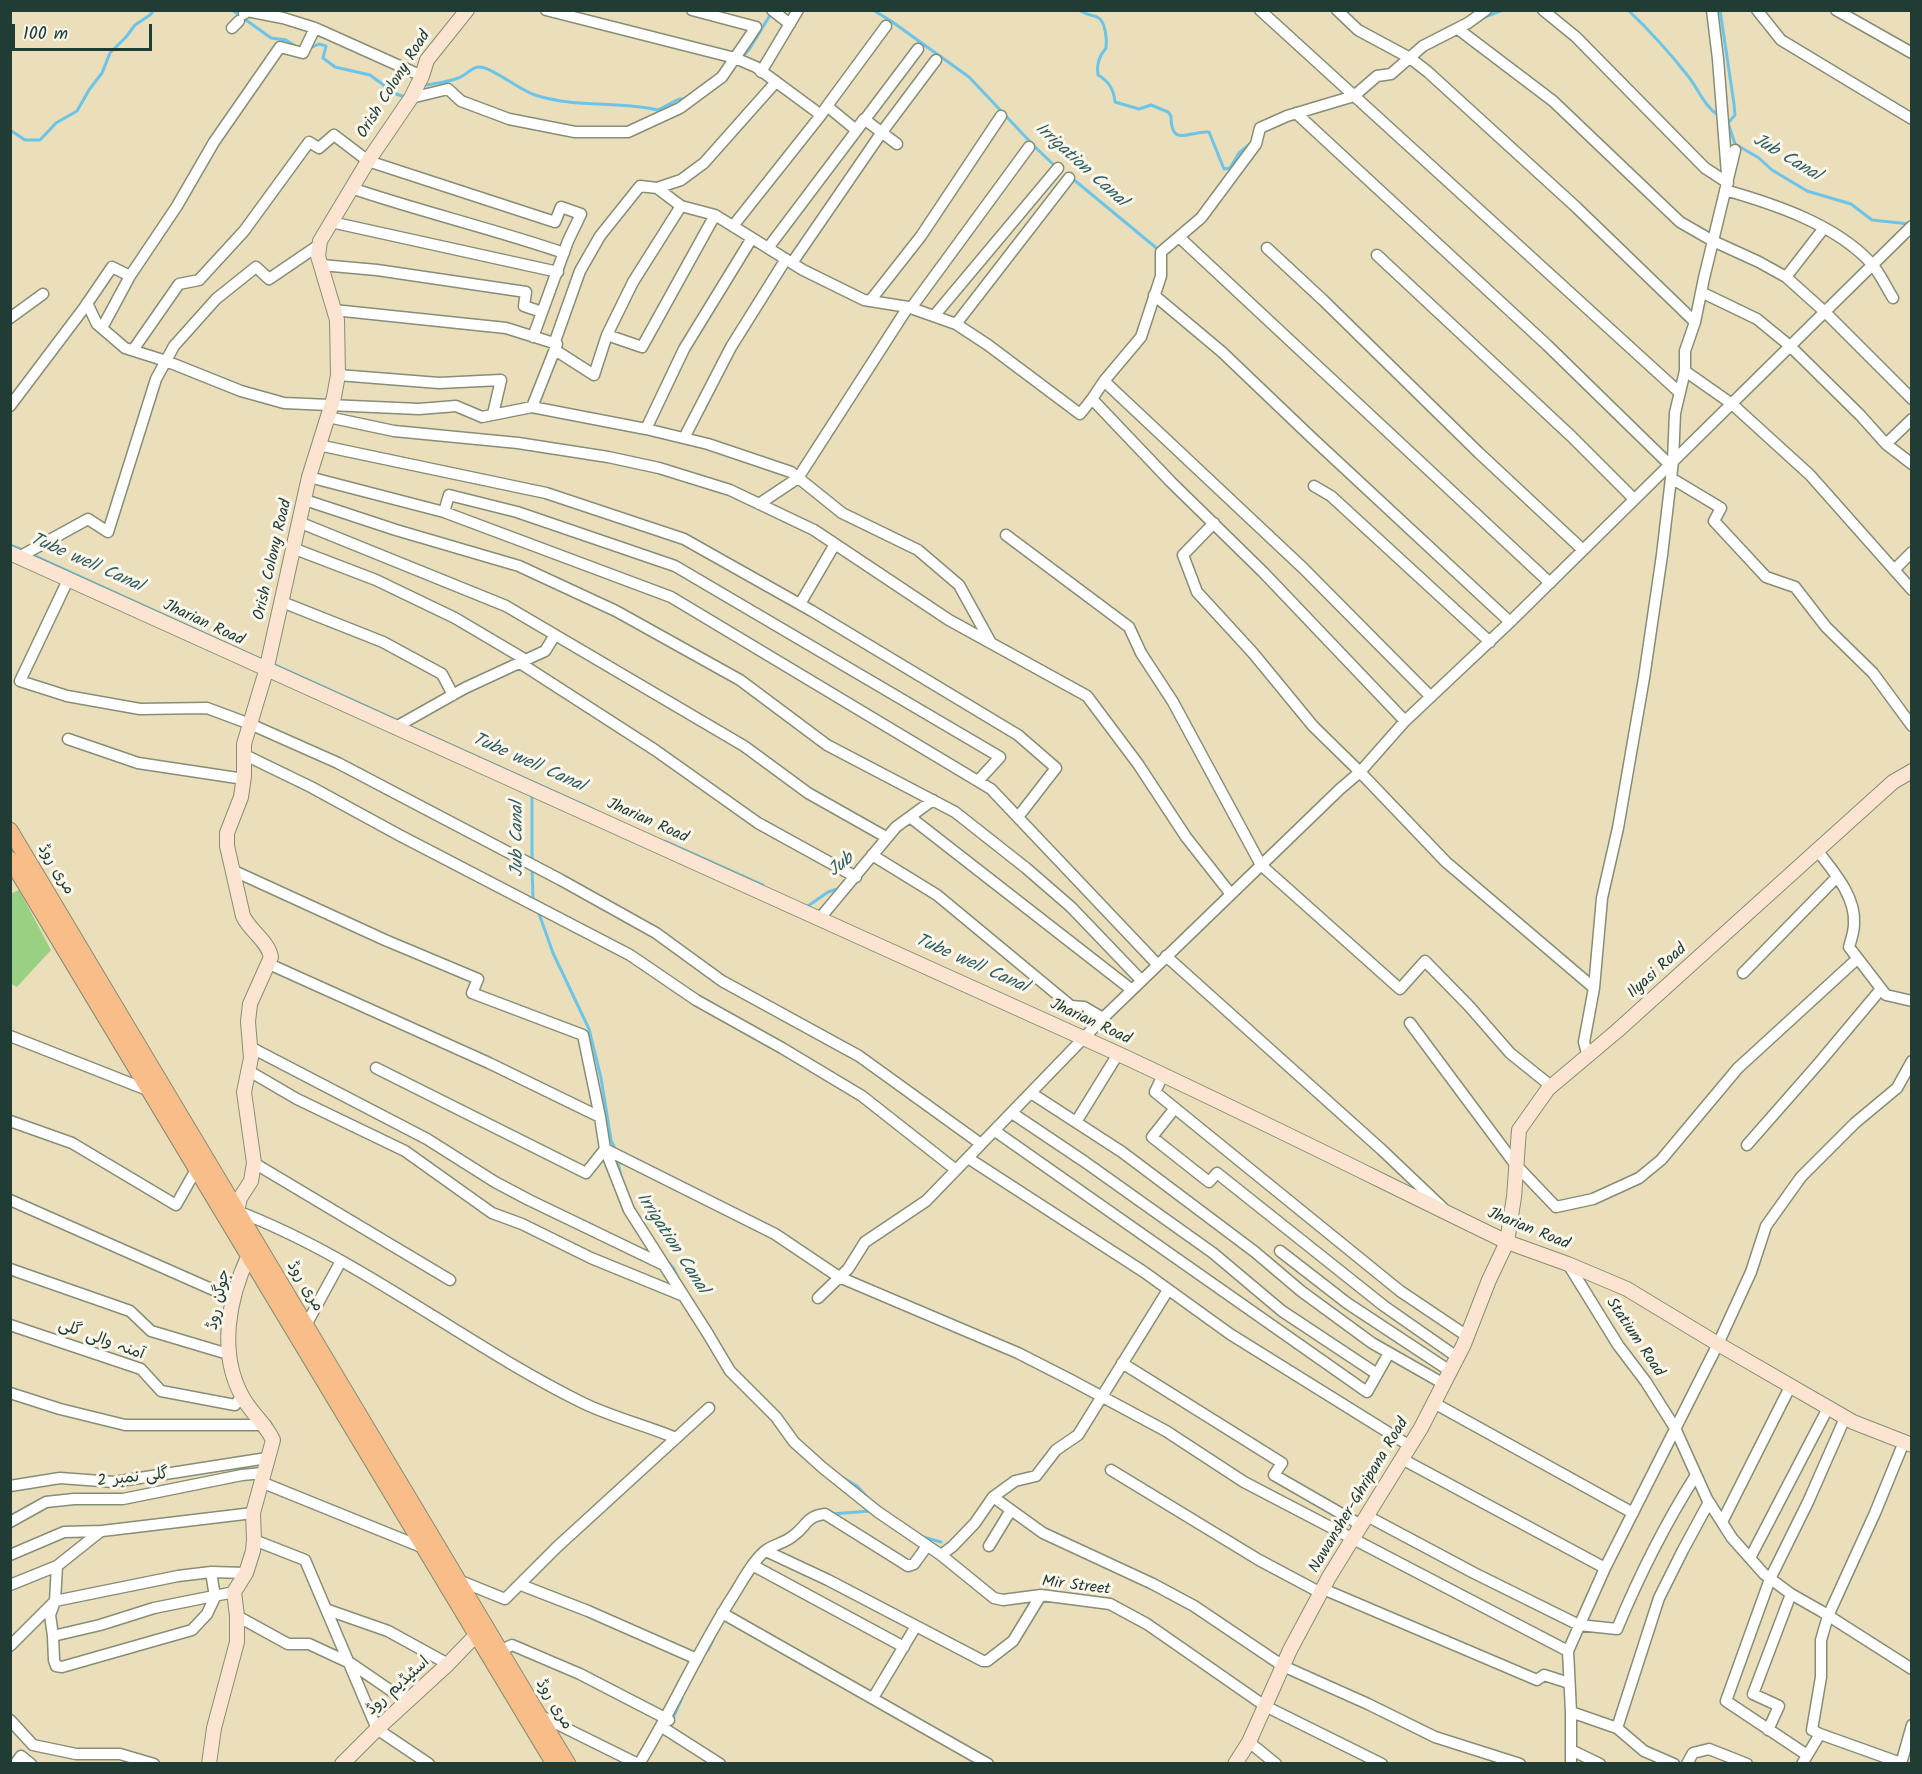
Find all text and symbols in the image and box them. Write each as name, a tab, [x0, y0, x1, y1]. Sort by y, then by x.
scale bar	[15, 12, 154, 50]
text: 100 m	[23, 20, 68, 49]
street label: Orish Colony Road	[354, 28, 436, 142]
water label: Irrigation Canal	[1029, 119, 1131, 213]
water label: Jub Canal	[1748, 130, 1824, 188]
street label: Orish Colony Road	[251, 498, 297, 622]
water label: Tube well Canal	[26, 530, 146, 598]
street label: Jharian Road	[159, 597, 247, 651]
water label: Tube well Canal	[468, 730, 588, 798]
street label: Jharian Road	[603, 795, 691, 849]
water label: Jub Canal	[508, 801, 530, 877]
street label: مری روڈ	[32, 841, 78, 899]
water label: Jub	[825, 849, 859, 883]
water label: Tube well Canal	[911, 931, 1031, 999]
street label: Ilyasi Road	[1624, 940, 1692, 1004]
street label: Jharian Road	[1046, 996, 1134, 1050]
water label: Irrigation Canal	[630, 1189, 712, 1299]
street label: Jharian Road	[1484, 1205, 1572, 1255]
street label: مری روڈ	[281, 1258, 327, 1316]
street label: جوگن روڈ	[204, 1268, 236, 1332]
street label: Statium Road	[1601, 1295, 1667, 1381]
street label: آمنہ والی گلی	[55, 1317, 147, 1365]
street label: Nawansher-Ghripana Road	[1306, 1415, 1414, 1577]
street label: گلی نمبر 2	[96, 1466, 170, 1492]
street label: Mir Street	[1041, 1573, 1111, 1601]
street label: اسٹیڈیم روڈ	[363, 1654, 435, 1720]
street label: مری روڈ	[530, 1676, 576, 1734]

